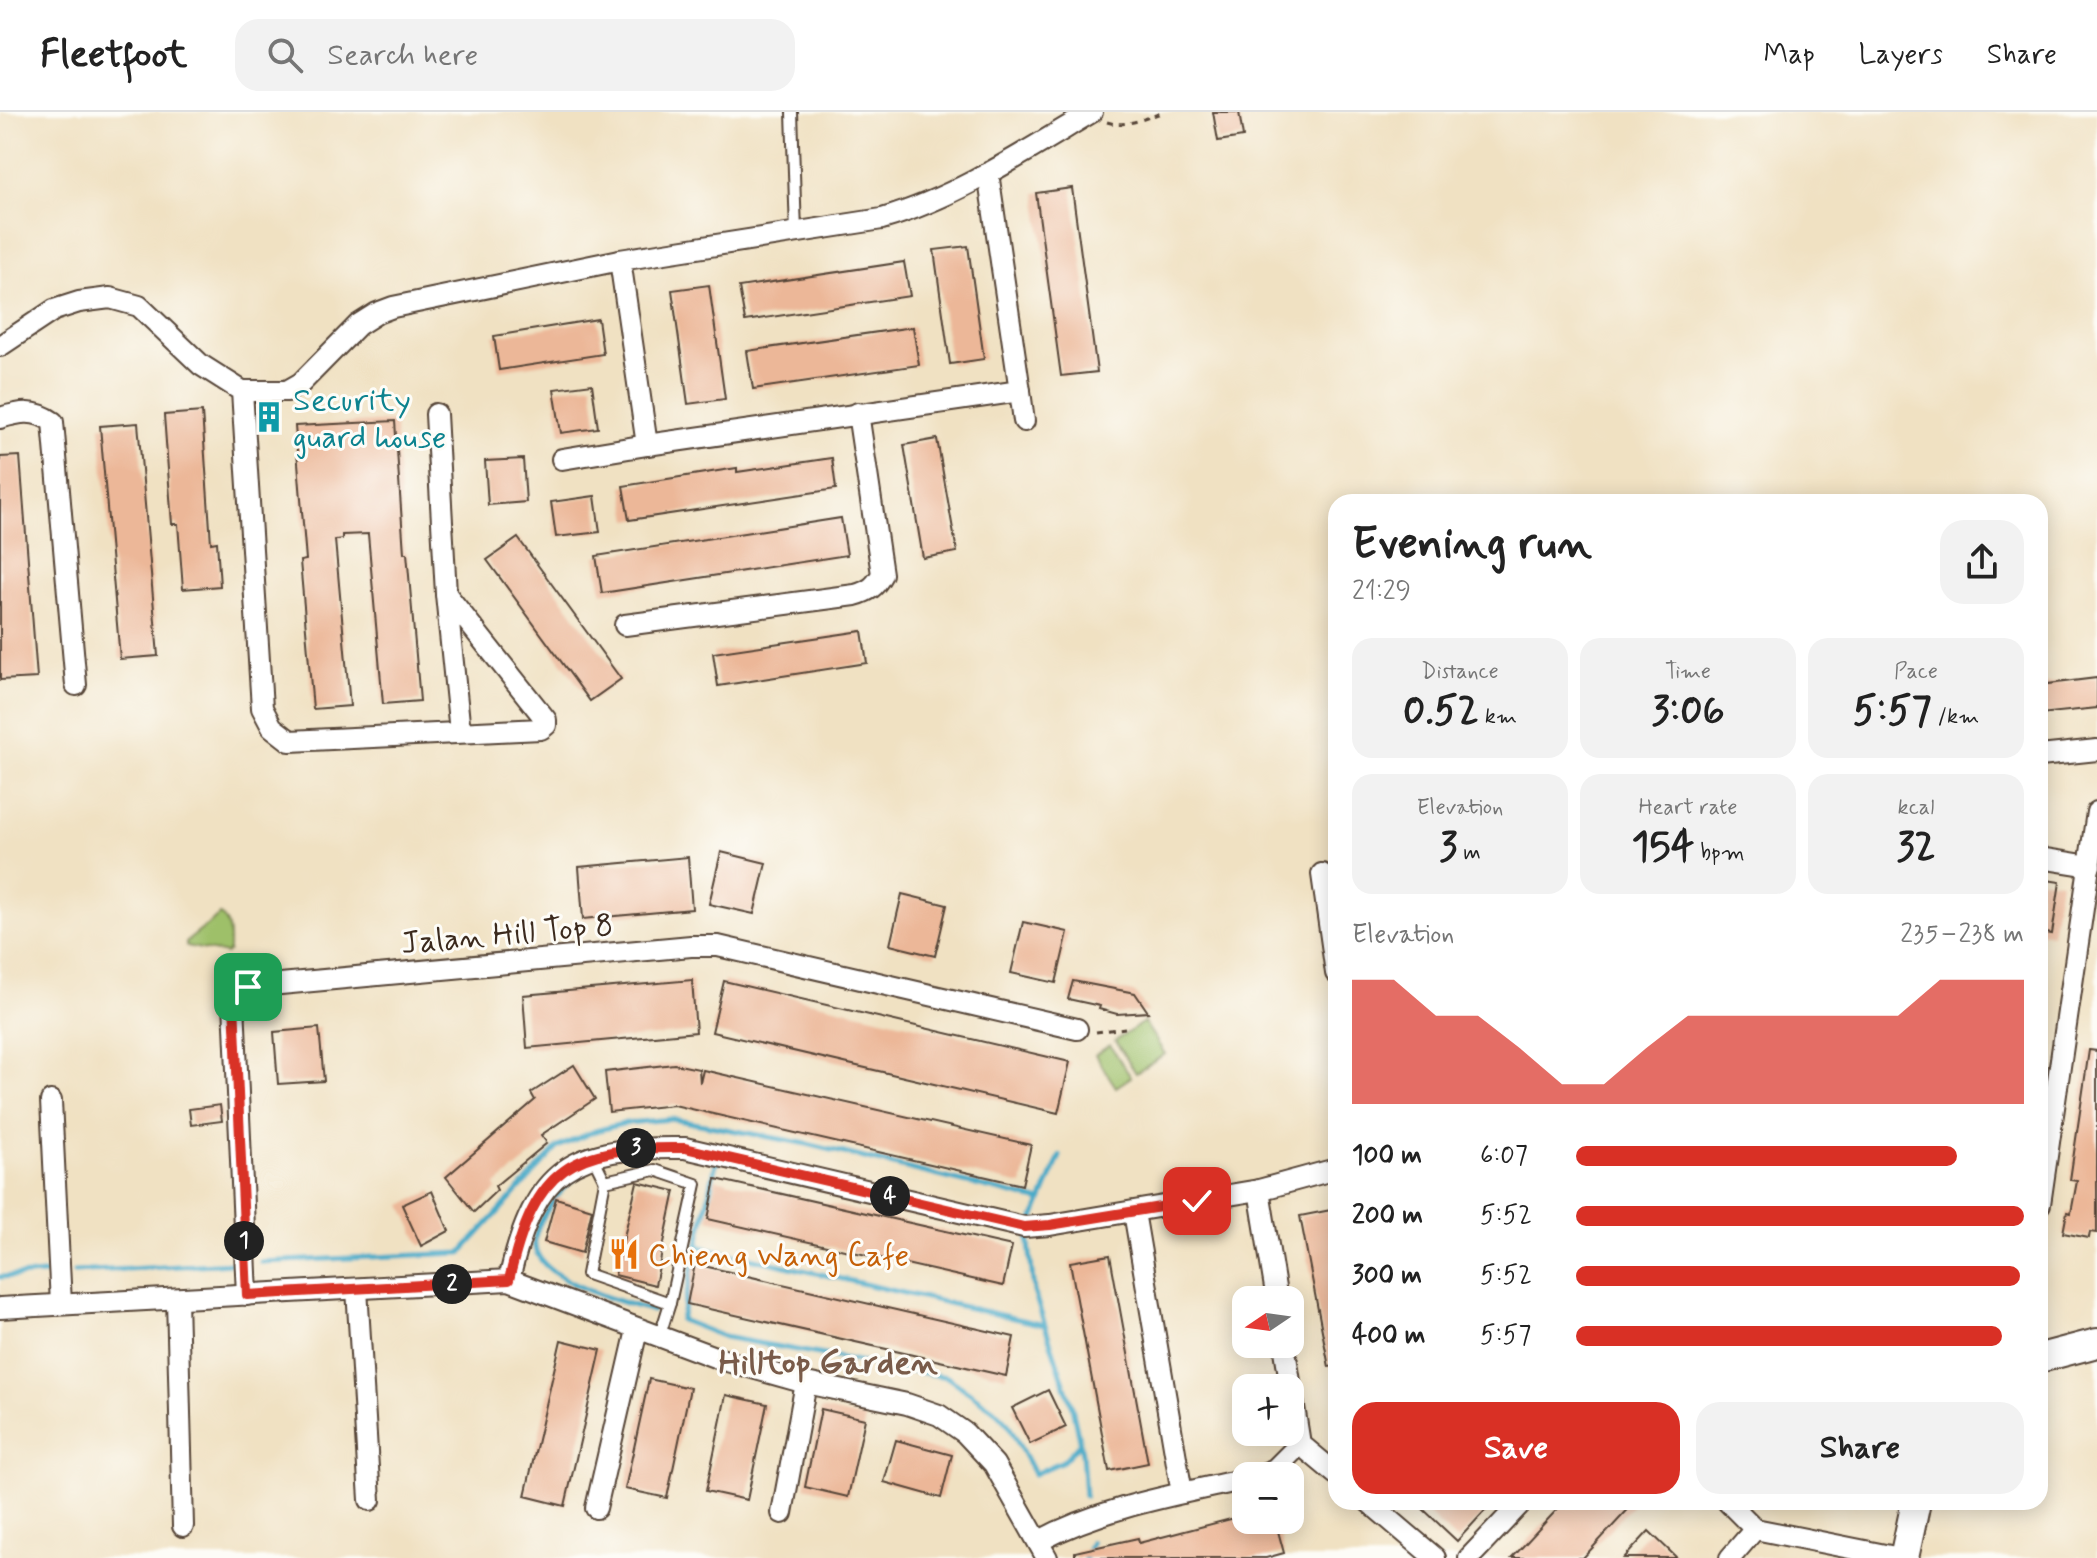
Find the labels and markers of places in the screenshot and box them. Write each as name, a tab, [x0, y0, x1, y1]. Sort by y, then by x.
place label: Security guard house	[293, 380, 446, 459]
building icon: Security guard house	[252, 400, 286, 434]
pin	[214, 953, 282, 1021]
pin: 3	[616, 1128, 656, 1168]
pin	[1163, 1167, 1231, 1235]
pin: 4	[870, 1176, 910, 1216]
pin: 1	[224, 1221, 264, 1261]
place label: Chieng Wang Cafe	[648, 1235, 909, 1277]
restaurant icon: Chieng Wang Cafe	[607, 1237, 641, 1271]
pin: 2	[432, 1264, 472, 1304]

